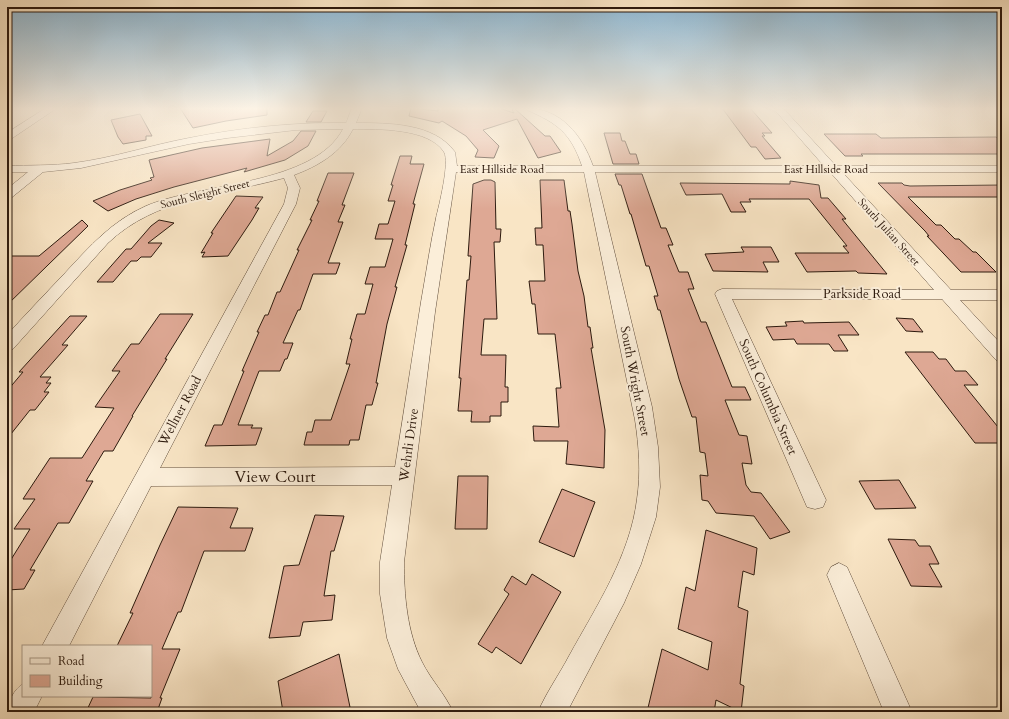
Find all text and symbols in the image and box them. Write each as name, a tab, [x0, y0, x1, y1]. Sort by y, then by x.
street label: East Hillside Road	[460, 162, 544, 177]
street label: East Hillside Road	[784, 162, 868, 177]
street label: South Sleight Street	[159, 176, 252, 212]
street label: South Julian Street	[855, 195, 924, 269]
street label: Parkside Road	[823, 285, 901, 303]
street label: South Wright Street	[616, 325, 654, 437]
street label: South Columbia Street	[734, 336, 802, 458]
street label: Wellner Road	[154, 373, 206, 450]
street label: Wehrli Drive	[395, 407, 423, 484]
street label: View Court	[234, 466, 316, 488]
legend	[22, 645, 152, 697]
text: Road	[58, 653, 85, 669]
text: Building	[58, 673, 103, 689]

